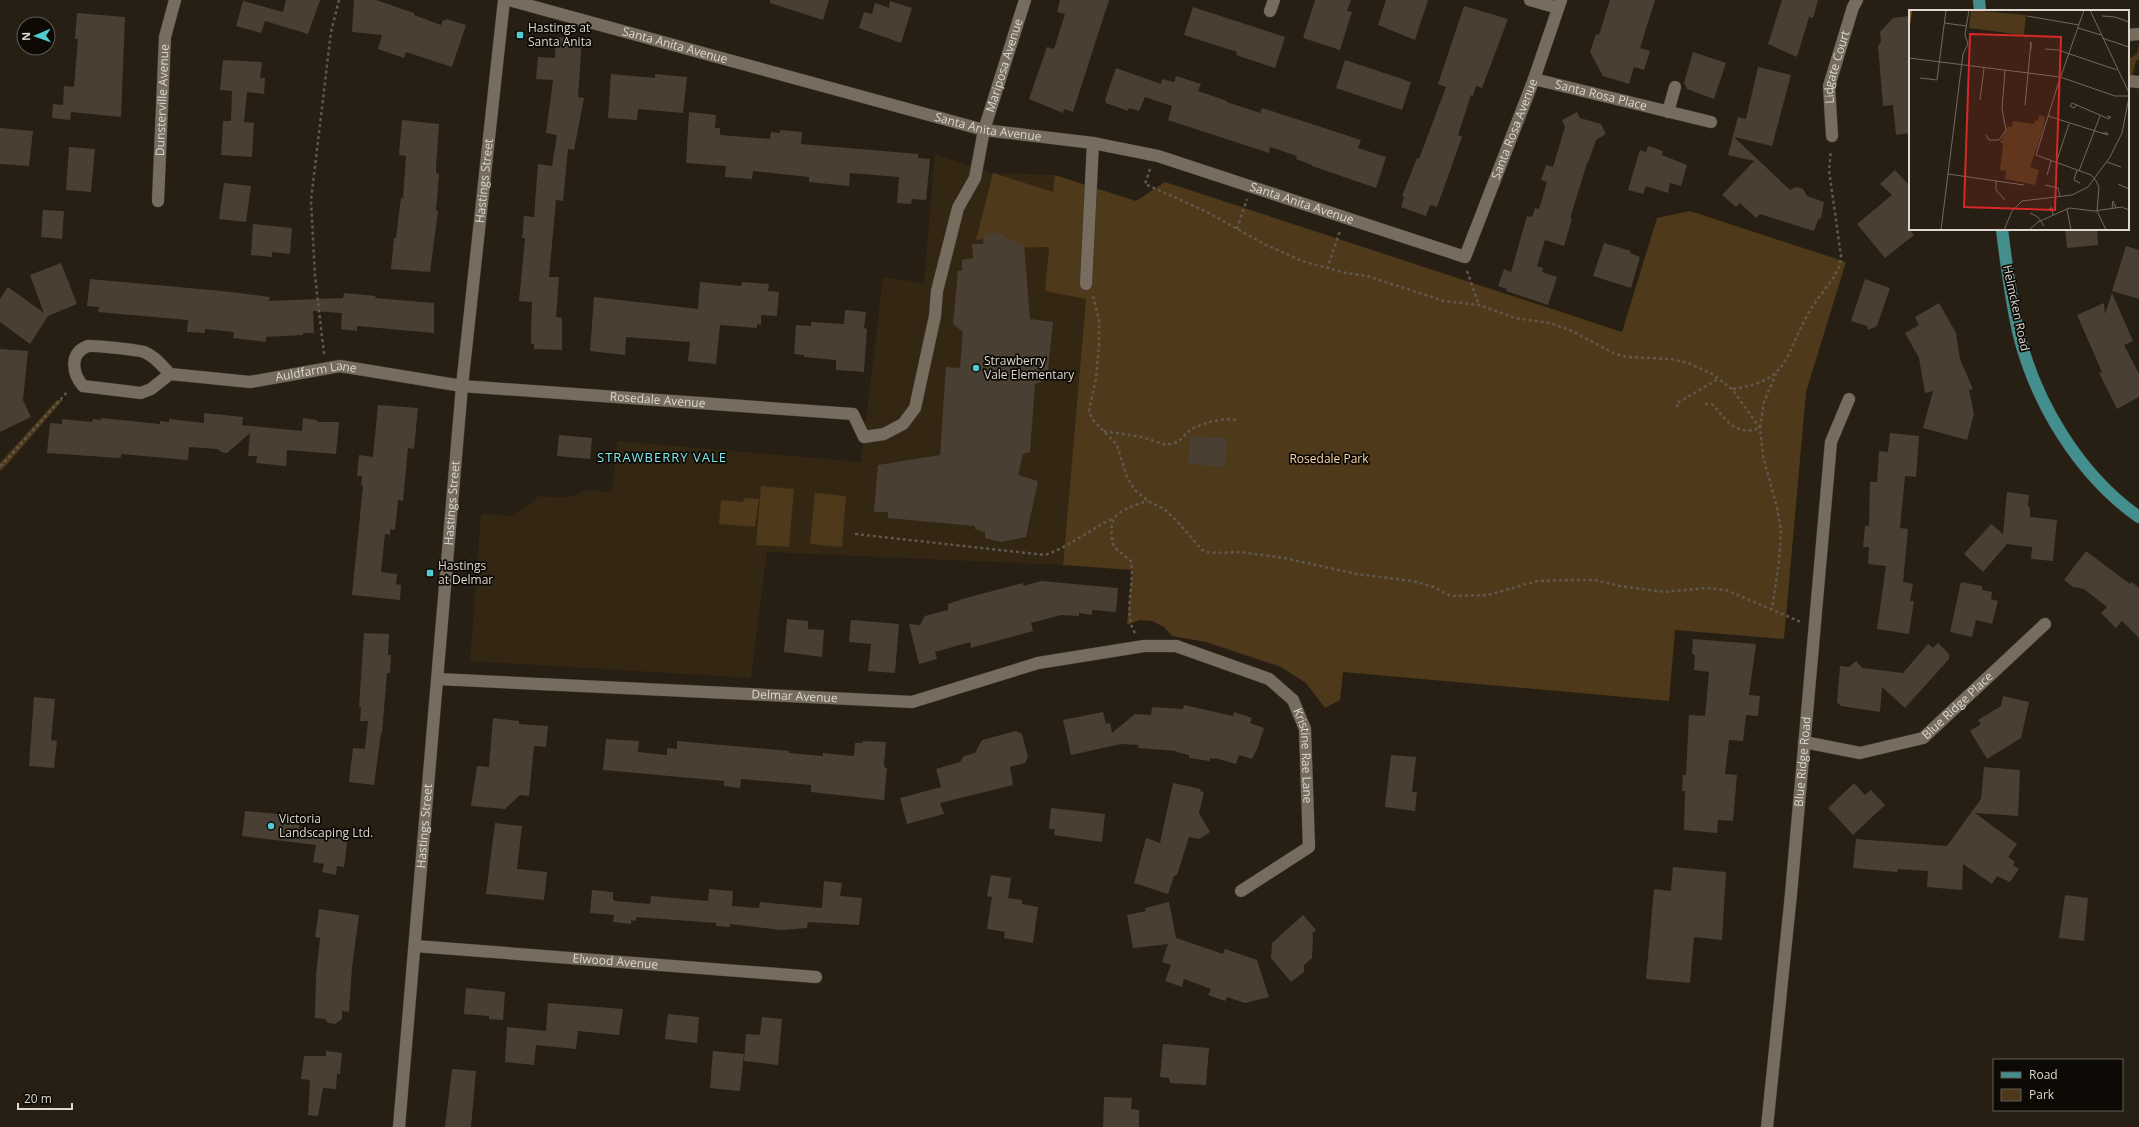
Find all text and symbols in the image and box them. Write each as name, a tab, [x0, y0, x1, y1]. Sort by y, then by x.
inset map	[1909, 10, 2129, 230]
north arrow	[16, 16, 56, 56]
street label: Mariposa Avenue	[981, 16, 1027, 114]
place label: Hastings at Santa Anita	[528, 19, 592, 50]
street label: Santa Anita Avenue	[620, 22, 730, 68]
street label: Lidgate Court	[1820, 28, 1853, 104]
marker: Hastings at Santa Anita	[515, 30, 525, 40]
text: N	[18, 32, 33, 41]
street label: Dunsterville Avenue	[151, 44, 173, 156]
street label: Santa Rosa Place	[1553, 75, 1649, 114]
street label: Santa Rosa Avenue	[1487, 76, 1541, 182]
street label: Santa Anita Avenue	[933, 108, 1043, 145]
street label: Hastings Street	[471, 138, 497, 224]
street label: Santa Anita Avenue	[1248, 178, 1357, 228]
street label: Helmcken Road	[1999, 263, 2034, 353]
place label: Strawberry Vale Elementary	[984, 352, 1075, 383]
street label: Auldfarm Lane	[274, 357, 358, 385]
marker: Strawberry Vale Elementary	[971, 363, 981, 373]
street label: Rosedale Avenue	[609, 388, 706, 411]
district label: STRAWBERRY VALE	[597, 448, 727, 466]
park label: Rosedale Park	[1289, 450, 1369, 467]
street label: Hastings Street	[439, 460, 464, 546]
place label: Hastings at Delmar	[438, 557, 493, 588]
marker: Hastings at Delmar	[425, 568, 435, 578]
street label: Blue Ridge Place	[1918, 668, 1997, 743]
street label: Delmar Avenue	[751, 685, 838, 706]
street label: Kristine Rae Lane	[1289, 705, 1317, 804]
street label: Blue Ridge Road	[1790, 716, 1815, 808]
street label: Hastings Street	[412, 783, 436, 869]
place label: Victoria Landscaping Ltd.	[279, 810, 373, 841]
marker: Victoria Landscaping Ltd.	[266, 821, 276, 831]
street label: Elwood Avenue	[572, 949, 659, 973]
legend	[1993, 1059, 2123, 1111]
text: Road	[2029, 1066, 2058, 1083]
scale bar	[18, 1085, 72, 1111]
text: Park	[2029, 1086, 2055, 1103]
text: 20 m	[24, 1090, 52, 1107]

